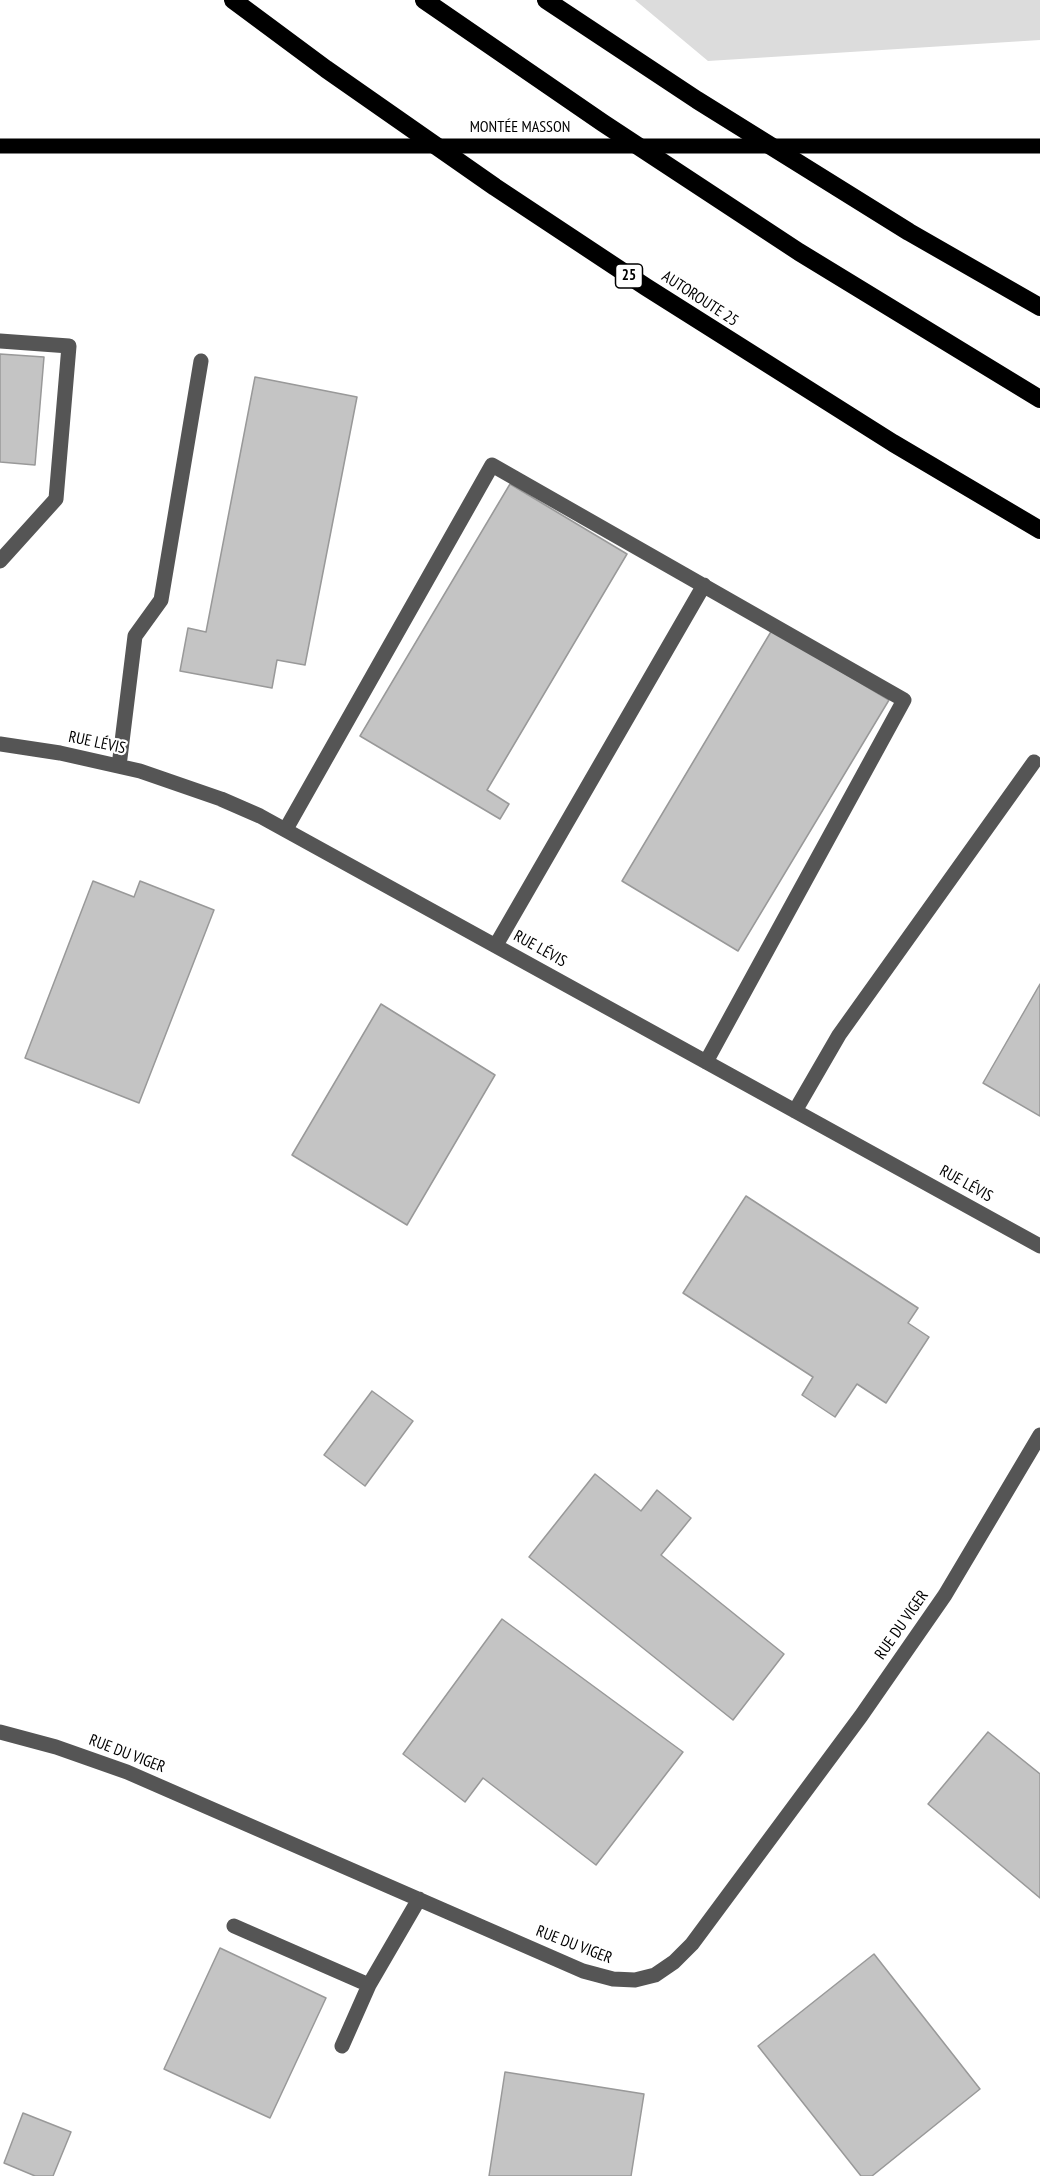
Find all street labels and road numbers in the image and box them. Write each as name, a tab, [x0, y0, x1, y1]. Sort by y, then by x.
street label: MONTÉE MASSON	[470, 117, 570, 137]
road number: 25	[616, 264, 642, 288]
street label: AUTOROUTE 25	[658, 267, 742, 331]
street label: RUE LÉVIS	[67, 728, 127, 758]
street label: RUE LÉVIS	[510, 927, 570, 971]
street label: RUE LÉVIS	[936, 1162, 996, 1206]
street label: RUE DU VIGER	[871, 1587, 933, 1663]
street label: RUE DU VIGER	[86, 1731, 168, 1777]
street label: RUE DU VIGER	[533, 1922, 615, 1968]

